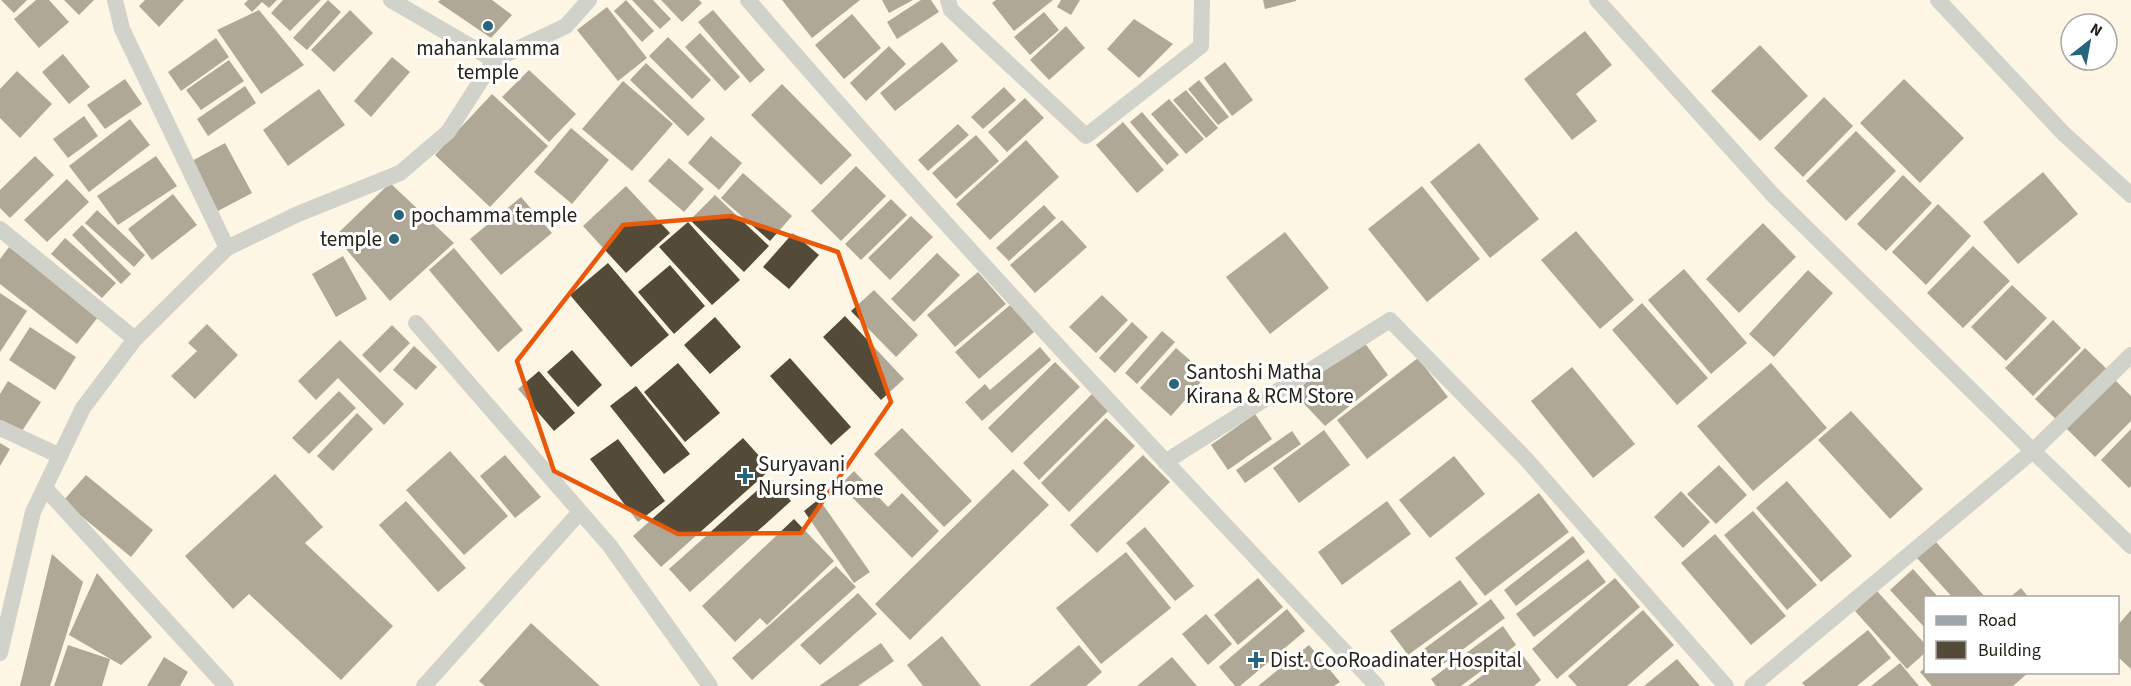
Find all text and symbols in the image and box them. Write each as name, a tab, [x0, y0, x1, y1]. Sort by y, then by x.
north arrow	[2059, 12, 2119, 72]
text: N	[2086, 18, 2106, 42]
marker: mahankalamma temple	[481, 19, 495, 33]
place label: mahankalamma temple	[416, 33, 560, 87]
place label: pochamma temple	[411, 200, 577, 230]
marker: pochamma temple	[392, 208, 406, 222]
place label: temple	[320, 224, 382, 254]
marker: temple	[387, 232, 401, 246]
place label: Santoshi Matha Kirana & RCM Store	[1186, 357, 1354, 411]
marker: Santoshi Matha Kirana & RCM Store	[1167, 377, 1181, 391]
place label: Suryavani Nursing Home	[758, 449, 883, 503]
marker: Suryavani Nursing Home	[736, 467, 754, 485]
legend	[1924, 596, 2119, 674]
text: Road	[1978, 608, 2017, 633]
text: Building	[1978, 638, 2041, 663]
place label: Dist. CooRoadinater Hospital	[1270, 645, 1522, 675]
marker: Dist. CooRoadinater Hospital	[1247, 651, 1265, 669]

